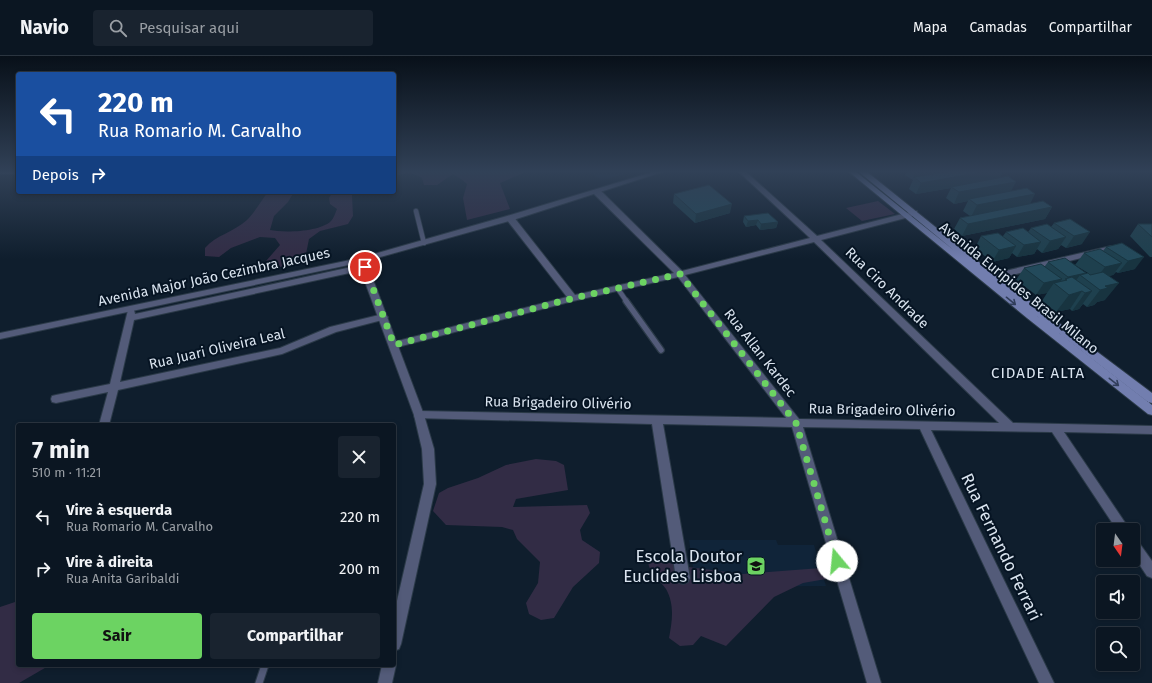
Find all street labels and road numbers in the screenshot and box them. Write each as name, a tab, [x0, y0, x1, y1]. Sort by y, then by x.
street label: Avenida Euripides Brasil Milano	[936, 219, 1102, 357]
street label: Avenida Major João Cezimbra Jacques	[97, 244, 332, 310]
street label: Rua Ciro Andrade	[842, 244, 932, 332]
street label: Rua Allan Kardec	[720, 306, 800, 401]
street label: Rua Juari Oliveira Leal	[147, 325, 287, 373]
street label: Rua Brigadeiro Olivério	[484, 393, 632, 413]
street label: Rua Brigadeiro Olivério	[808, 400, 956, 420]
street label: Rua Fernando Ferrari	[956, 470, 1046, 624]

